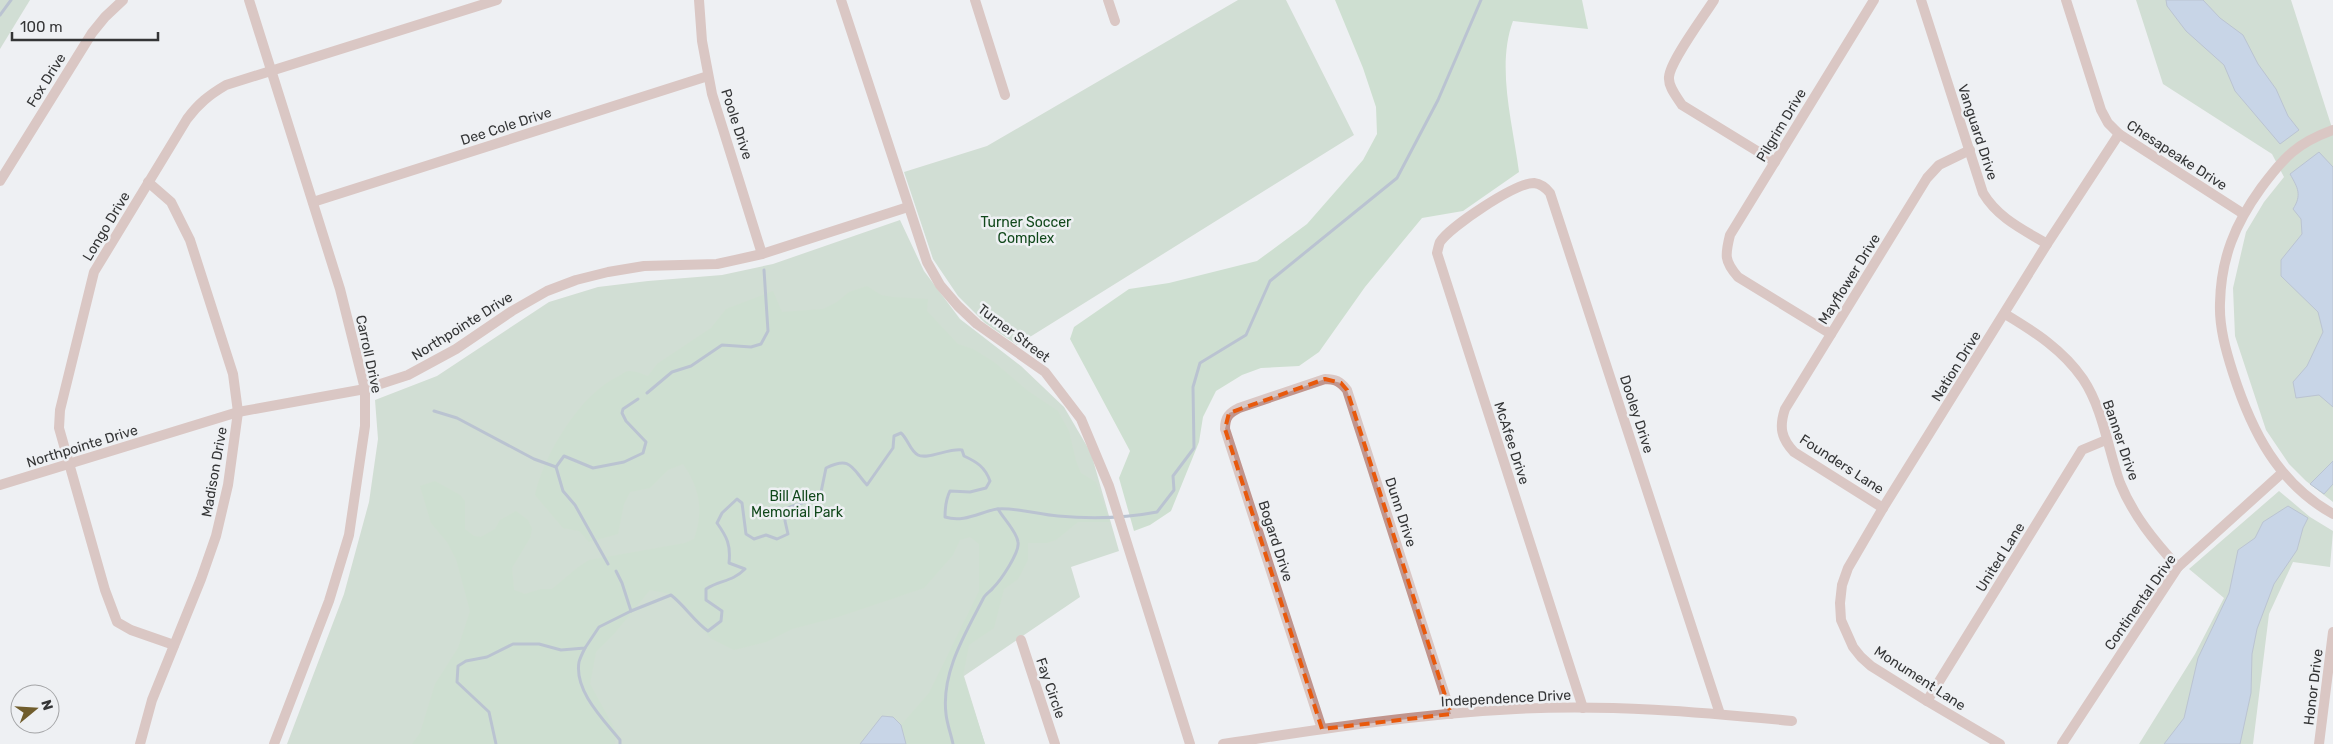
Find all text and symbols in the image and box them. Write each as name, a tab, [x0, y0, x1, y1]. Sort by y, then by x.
scale bar	[12, 10, 159, 42]
text: 100 m	[20, 18, 62, 36]
street label: Fox Drive	[23, 50, 70, 110]
street label: Vanguard Drive	[1954, 82, 2001, 182]
street label: Pilgrim Drive	[1753, 85, 1810, 165]
street label: Poole Drive	[717, 87, 756, 162]
street label: Dee Cole Drive	[459, 104, 554, 149]
street label: Chesapeake Drive	[2123, 117, 2230, 194]
street label: Longo Drive	[79, 188, 134, 264]
park label: Turner Soccer Complex	[981, 214, 1072, 247]
street label: Mayflower Drive	[1815, 231, 1884, 328]
street label: Northpointe Drive	[409, 288, 516, 364]
street label: Turner Street	[974, 301, 1054, 366]
street label: Carroll Drive	[352, 313, 385, 395]
street label: Nation Drive	[1928, 328, 1985, 405]
street label: Dooley Drive	[1616, 373, 1657, 456]
street label: Banner Drive	[2099, 398, 2142, 483]
street label: McAfee Drive	[1490, 400, 1533, 487]
street label: Northpointe Drive	[24, 421, 140, 472]
street label: Madison Drive	[198, 425, 231, 519]
street label: Founders Lane	[1796, 431, 1887, 498]
street label: Dunn Drive	[1381, 475, 1420, 549]
park label: Bill Allen Memorial Park	[751, 488, 844, 521]
street label: Bogard Drive	[1254, 499, 1297, 584]
street label: United Lane	[1972, 519, 2029, 595]
street label: Continental Drive	[2101, 551, 2180, 653]
street label: Monument Lane	[1871, 643, 1969, 714]
street label: Honor Drive	[2300, 648, 2327, 726]
street label: Fay Circle	[1032, 656, 1069, 721]
north arrow	[10, 684, 60, 734]
street label: Independence Drive	[1440, 687, 1572, 710]
text: N	[37, 698, 57, 713]

